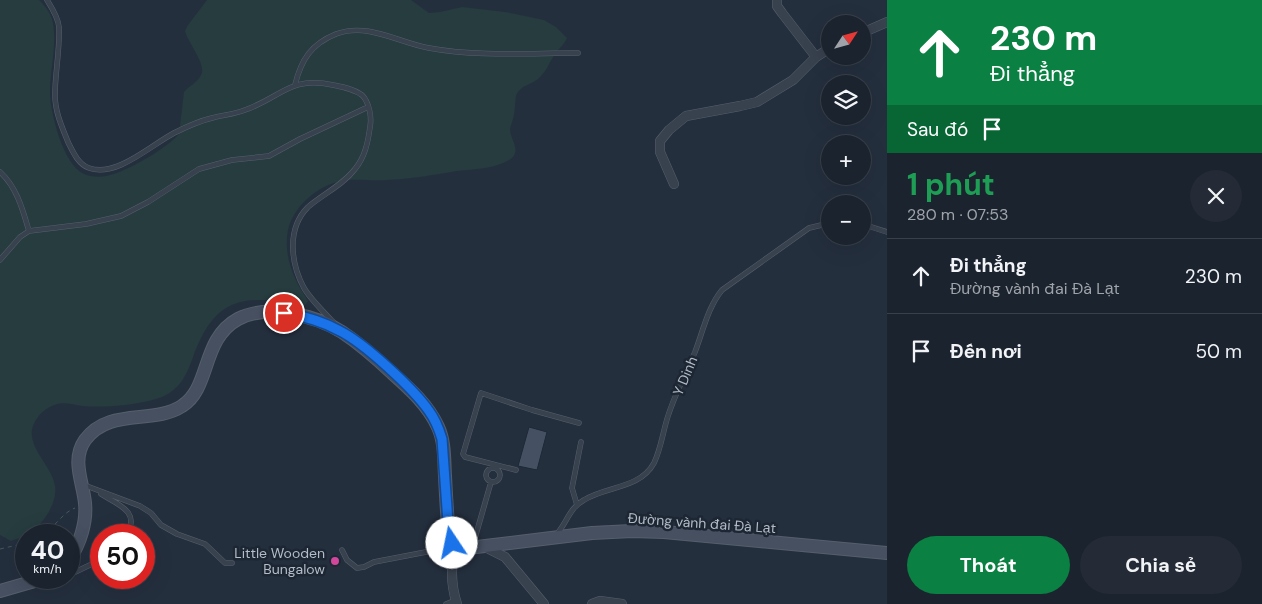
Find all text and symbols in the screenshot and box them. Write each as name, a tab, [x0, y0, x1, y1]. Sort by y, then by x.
north arrow	[821, 15, 871, 65]
map controls	[821, 15, 871, 245]
text: 230 m	[990, 15, 1097, 61]
icon: ahead	[907, 20, 972, 85]
text: Đi thẳng	[990, 59, 1075, 88]
button: layers	[821, 75, 871, 125]
icon: arrive	[978, 115, 1006, 143]
text: Sau đó	[907, 117, 968, 142]
button: +	[821, 135, 871, 185]
text: 1 phút	[907, 165, 995, 204]
button: close	[1190, 170, 1242, 222]
button: −	[821, 195, 871, 245]
text: 280 m · 07:53	[907, 204, 1009, 225]
text: Đi thẳng	[950, 253, 1027, 278]
icon: ahead	[907, 262, 935, 290]
text: 230 m	[1185, 264, 1242, 289]
text: Đường vành đai Đà Lạt	[950, 278, 1120, 299]
pin	[263, 292, 305, 334]
icon: arrive	[270, 299, 298, 327]
icon: arrive	[907, 337, 935, 365]
text: Đến nơi	[950, 339, 1022, 364]
text: 50 m	[1195, 339, 1242, 364]
street label: Y Dinh	[669, 354, 701, 398]
street label: Đường vành đai Đà Lạt	[627, 509, 777, 537]
position arrow	[425, 516, 477, 568]
speed limit sign: 50	[90, 524, 155, 589]
text: 40	[31, 534, 64, 567]
button: Thoát	[907, 536, 1070, 594]
button: Chia sẻ	[1080, 536, 1242, 594]
place label: Little Wooden Bungalow	[234, 544, 325, 578]
marker: Little Wooden Bungalow	[329, 555, 341, 567]
text: km/h	[33, 561, 62, 577]

